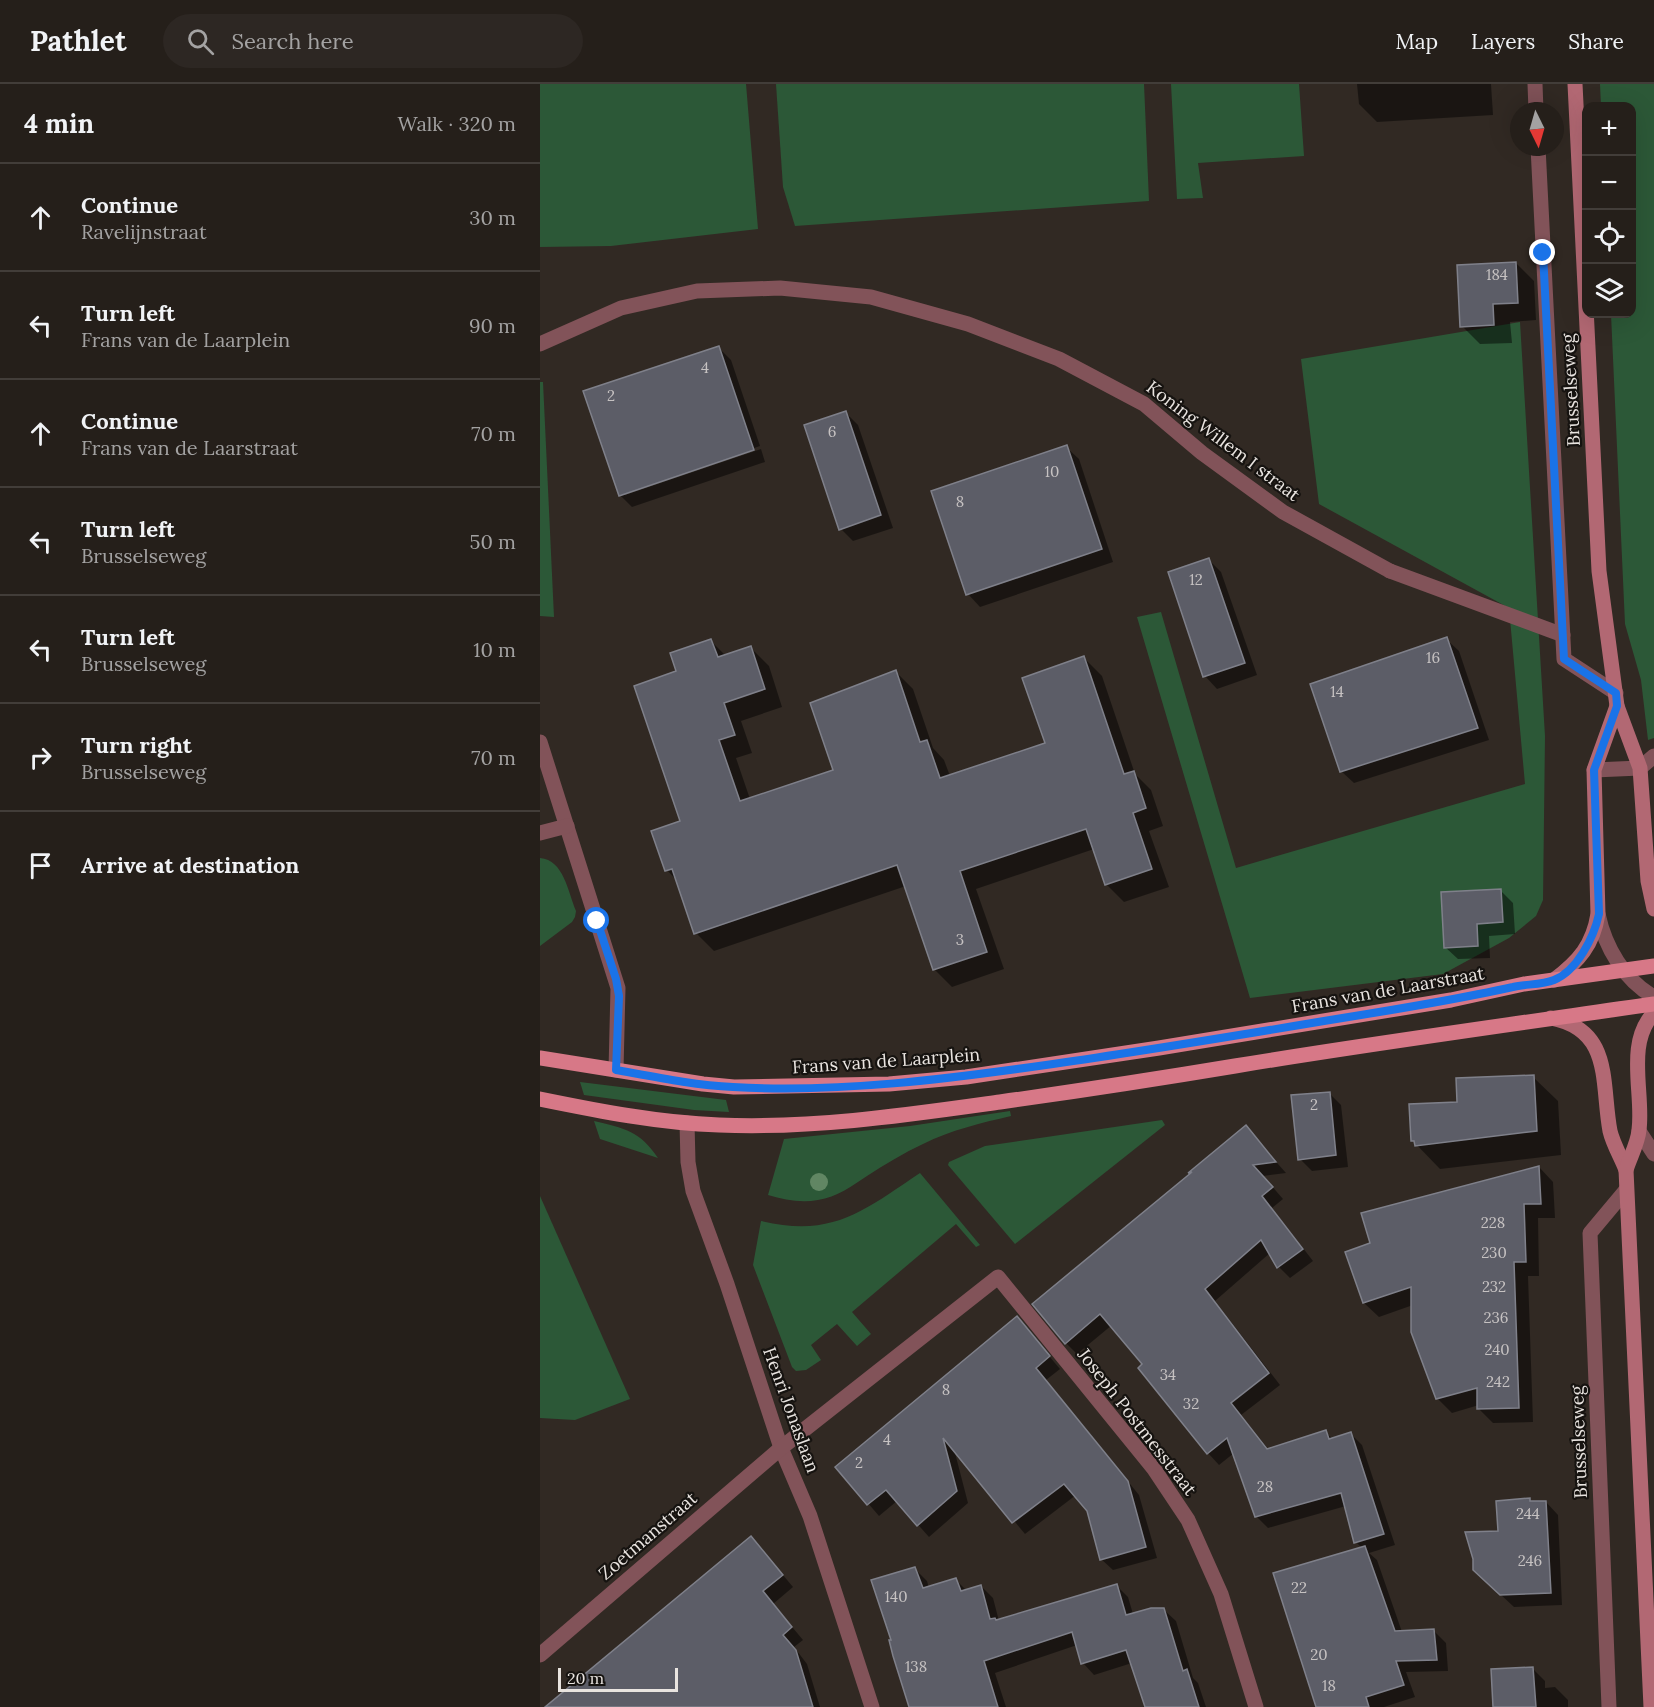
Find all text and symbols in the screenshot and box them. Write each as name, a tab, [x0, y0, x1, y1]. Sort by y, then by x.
search box	[163, 14, 583, 68]
text: Pathlet	[30, 23, 127, 59]
icon: search	[184, 25, 217, 58]
text: Search here	[232, 27, 354, 55]
text: Map	[1395, 28, 1438, 55]
text: Layers	[1471, 28, 1535, 55]
text: Share	[1568, 28, 1624, 55]
north arrow	[1510, 102, 1564, 156]
map controls	[1582, 102, 1636, 318]
button: +	[1582, 102, 1636, 156]
text: 4 min	[24, 107, 94, 140]
text: Walk · 320 m	[397, 111, 516, 136]
button: −	[1582, 156, 1636, 210]
text: Continue	[81, 191, 178, 219]
icon: ahead	[24, 201, 57, 234]
text: 30 m	[469, 205, 516, 230]
button: locate	[1582, 210, 1636, 264]
text: Ravelijnstraat	[81, 219, 207, 244]
route end	[1529, 239, 1555, 265]
button: layers	[1582, 264, 1636, 318]
house number: 184	[1486, 265, 1508, 284]
text: Turn left	[81, 299, 175, 327]
icon: left	[24, 309, 57, 342]
text: 90 m	[469, 313, 516, 338]
text: Frans van de Laarplein	[81, 327, 290, 352]
street label: Brusselseweg	[1556, 332, 1585, 447]
house number: 4	[701, 358, 709, 377]
street label: Koning Willem I straat	[1142, 375, 1305, 506]
house number: 2	[607, 386, 615, 405]
text: Continue	[81, 407, 178, 435]
icon: ahead	[24, 417, 57, 450]
text: 70 m	[471, 421, 516, 446]
house number: 6	[828, 422, 836, 441]
text: Frans van de Laarstraat	[81, 435, 298, 460]
house number: 10	[1045, 462, 1059, 481]
house number: 8	[956, 492, 964, 511]
text: Turn left	[81, 515, 175, 543]
icon: left	[24, 525, 57, 558]
text: 50 m	[470, 529, 516, 554]
text: Brusselseweg	[81, 543, 206, 568]
house number: 12	[1189, 570, 1203, 589]
text: Turn left	[81, 623, 175, 651]
icon: left	[24, 633, 57, 666]
text: 10 m	[473, 637, 516, 662]
house number: 16	[1426, 648, 1440, 667]
text: Brusselseweg	[81, 651, 206, 676]
house number: 14	[1330, 682, 1344, 701]
text: Turn right	[81, 731, 192, 759]
icon: right	[24, 741, 57, 774]
text: 70 m	[471, 745, 516, 770]
text: Brusselseweg	[81, 759, 206, 784]
icon: arrive	[24, 849, 57, 882]
text: Arrive at destination	[81, 851, 299, 879]
route start	[583, 907, 609, 933]
house number: 3	[956, 930, 964, 949]
street label: Frans van de Laarstraat	[1290, 961, 1486, 1018]
street label: Frans van de Laarplein	[791, 1042, 981, 1079]
house number: 2	[1310, 1095, 1318, 1114]
house number: 228	[1481, 1213, 1505, 1232]
house number: 230	[1481, 1243, 1507, 1262]
house number: 232	[1482, 1277, 1506, 1296]
house number: 236	[1484, 1308, 1508, 1327]
house number: 240	[1484, 1340, 1510, 1359]
street label: Joseph Postmesstraat	[1072, 1343, 1202, 1500]
street label: Henri Jonaslaan	[758, 1344, 825, 1476]
house number: 34	[1160, 1365, 1176, 1384]
house number: 242	[1486, 1372, 1510, 1391]
house number: 8	[942, 1380, 950, 1399]
street label: Brusselseweg	[1565, 1384, 1592, 1499]
house number: 32	[1183, 1394, 1199, 1413]
house number: 4	[883, 1430, 891, 1449]
house number: 2	[855, 1453, 863, 1472]
house number: 28	[1257, 1477, 1273, 1496]
street label: Zoetmanstraat	[594, 1487, 702, 1585]
house number: 244	[1516, 1504, 1540, 1523]
house number: 246	[1518, 1551, 1542, 1570]
house number: 22	[1291, 1578, 1307, 1597]
house number: 140	[885, 1587, 907, 1606]
house number: 20	[1310, 1645, 1328, 1664]
house number: 138	[905, 1657, 927, 1676]
scale bar	[558, 1665, 678, 1692]
text: 20 m	[567, 1668, 604, 1688]
house number: 18	[1322, 1676, 1336, 1695]

